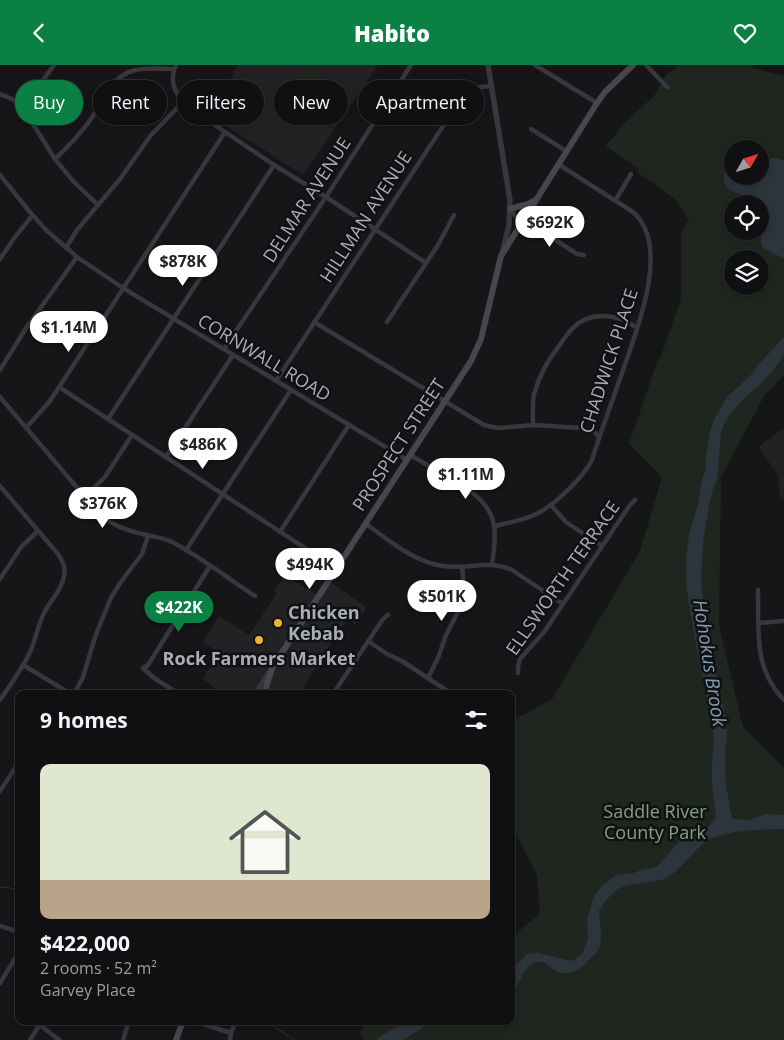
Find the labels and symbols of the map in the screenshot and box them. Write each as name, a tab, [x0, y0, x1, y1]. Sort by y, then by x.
street label: DELMAR AVENUE	[257, 132, 356, 267]
north arrow	[724, 140, 769, 185]
street label: HILLMAN AVENUE	[314, 146, 417, 287]
pin: $692K	[515, 205, 585, 248]
pin: $878K	[148, 245, 218, 287]
street label: CHADWICK PLACE	[573, 285, 643, 436]
street label: CORNWALL ROAD	[194, 308, 335, 406]
pin: $1.14M	[28, 311, 110, 353]
street label: PROSPECT STREET	[346, 374, 450, 515]
pin: $486K	[168, 427, 238, 470]
pin: $1.11M	[425, 457, 507, 500]
pin: $376K	[68, 487, 138, 529]
street label: ELLSWORTH TERRACE	[500, 496, 625, 659]
pin: $494K	[275, 547, 345, 590]
pin: $501K	[407, 579, 477, 622]
pin: $422K	[144, 591, 214, 633]
water label: Hohokus Brook	[687, 598, 733, 729]
place label: Chicken Kebab	[288, 600, 360, 645]
marker: Chicken Kebab	[272, 617, 284, 629]
marker: Rock Farmers Market	[253, 634, 265, 646]
place label: Rock Farmers Market	[163, 646, 356, 670]
park label: Saddle River County Park	[603, 799, 707, 844]

